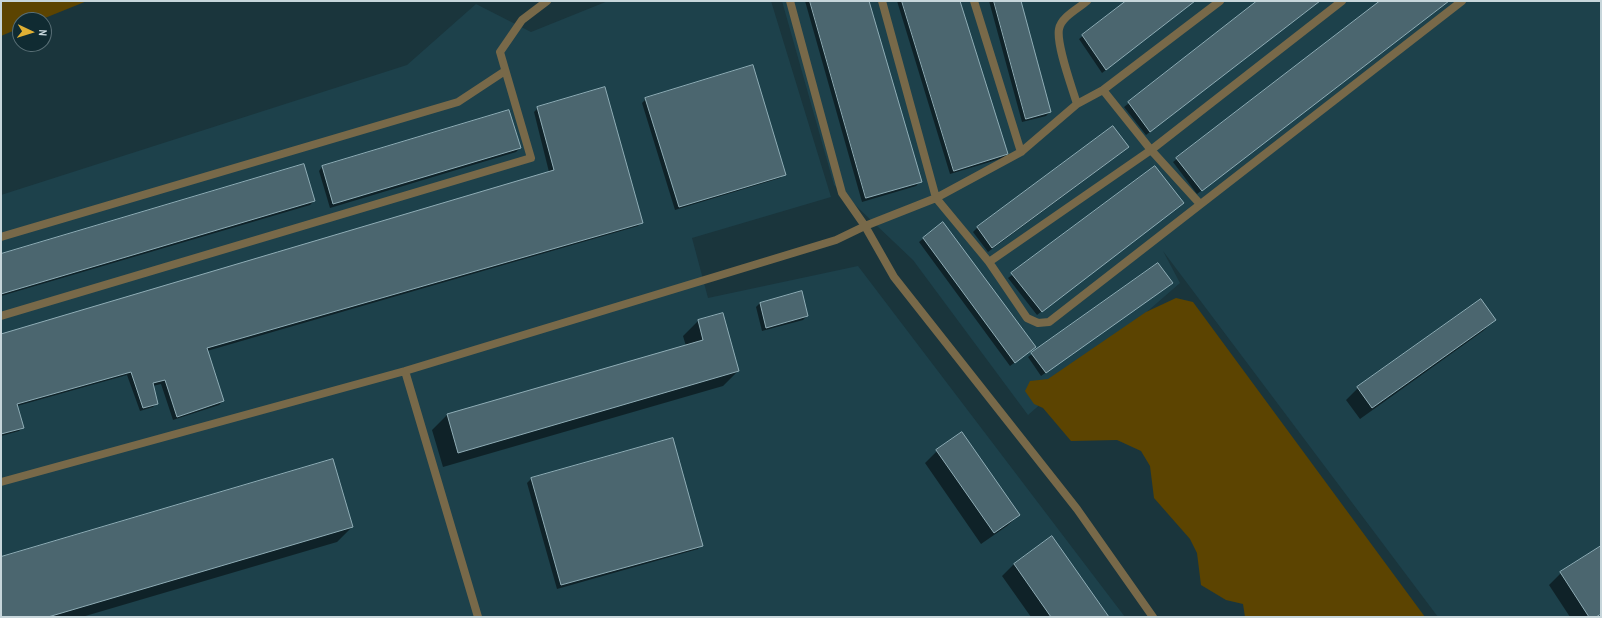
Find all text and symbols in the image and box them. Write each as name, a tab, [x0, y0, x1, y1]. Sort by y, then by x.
north arrow	[12, 12, 52, 52]
text: N	[36, 29, 50, 36]

